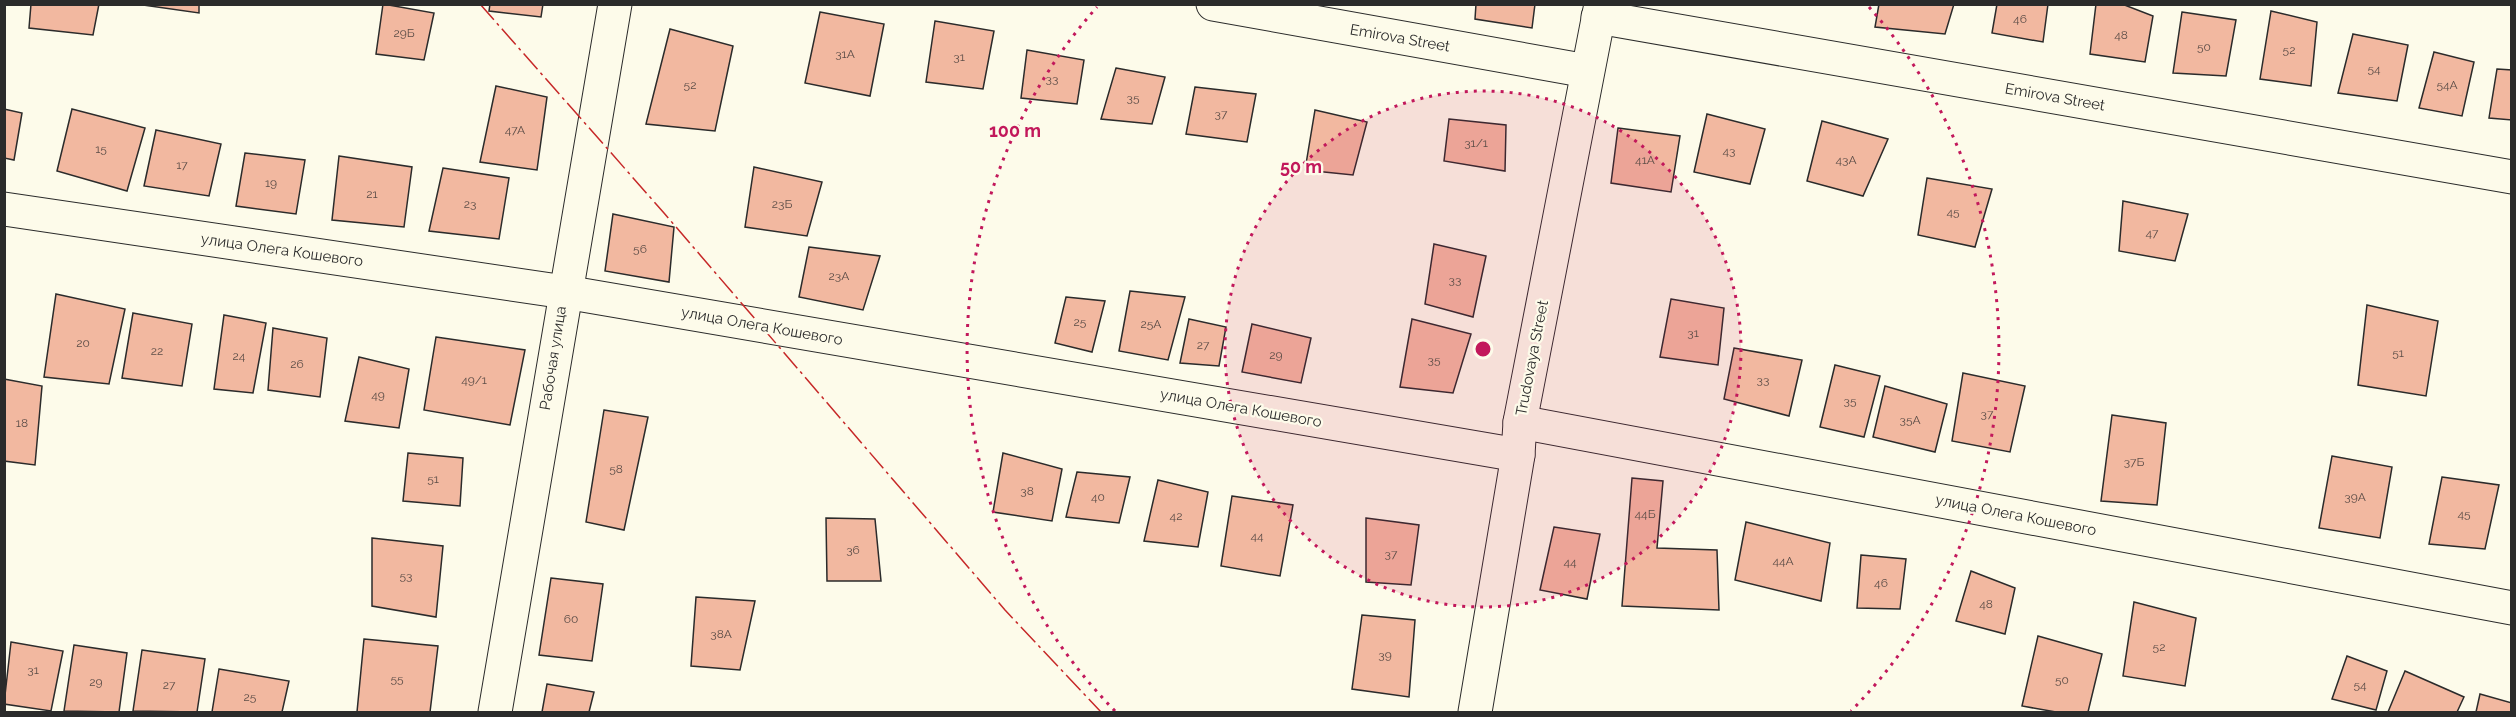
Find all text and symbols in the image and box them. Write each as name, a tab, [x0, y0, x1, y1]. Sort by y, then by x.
house number: 46	[2013, 12, 2027, 26]
street label: Emirova Street	[1349, 20, 1451, 56]
house number: 29Б	[393, 26, 415, 40]
house number: 48	[2114, 28, 2128, 42]
house number: 50	[2197, 40, 2211, 54]
house number: 52	[2283, 43, 2295, 57]
house number: 31А	[835, 47, 855, 61]
house number: 31	[953, 50, 965, 64]
house number: 54	[2367, 62, 2381, 76]
house number: 33	[1046, 72, 1058, 86]
house number: 52	[684, 78, 696, 92]
house number: 54А	[2436, 78, 2458, 92]
street label: Emirova Street	[2004, 79, 2106, 115]
house number: 35	[1127, 91, 1140, 105]
house number: 37	[1215, 107, 1228, 121]
text: 100 m	[989, 120, 1041, 141]
house number: 47А	[505, 123, 525, 137]
house number: 31/1	[1464, 136, 1488, 150]
house number: 15	[95, 142, 107, 156]
house number: 43	[1723, 144, 1735, 158]
house number: 41А	[1635, 153, 1655, 167]
house number: 43А	[1835, 153, 1857, 167]
text: 50 m	[1280, 156, 1322, 177]
house number: 17	[176, 158, 188, 172]
house number: 19	[265, 176, 277, 190]
house number: 21	[366, 187, 378, 201]
house number: 23	[464, 197, 476, 211]
house number: 23Б	[772, 197, 792, 211]
house number: 45	[1946, 205, 1960, 219]
house number: 47	[2146, 226, 2159, 240]
street label: улица Олега Кошевого	[200, 230, 364, 270]
house number: 56	[633, 242, 647, 256]
house number: 23А	[829, 269, 849, 283]
house number: 33	[1449, 273, 1461, 287]
street label: Trudovaya Street	[1512, 299, 1552, 417]
street label: улица Олега Кошевого	[680, 303, 844, 349]
street label: Рабочая улица	[536, 305, 570, 411]
house number: 25	[1074, 315, 1087, 329]
house number: 25А	[1141, 317, 1161, 331]
house number: 31	[1687, 326, 1699, 340]
house number: 20	[76, 336, 90, 350]
house number: 27	[1197, 338, 1210, 352]
centre of rings	[1473, 339, 1493, 359]
house number: 22	[151, 344, 163, 358]
house number: 51	[2392, 346, 2404, 360]
house number: 29	[1269, 348, 1283, 362]
house number: 24	[233, 349, 246, 363]
house number: 35	[1428, 353, 1441, 367]
house number: 26	[290, 357, 304, 371]
house number: 49/1	[461, 373, 487, 387]
house number: 33	[1757, 373, 1769, 387]
street label: улица Олега Кошевого	[1159, 385, 1323, 431]
house number: 49	[371, 388, 385, 402]
house number: 35	[1844, 394, 1857, 408]
house number: 37	[1981, 407, 1994, 421]
house number: 35А	[1899, 413, 1921, 427]
house number: 18	[16, 416, 28, 430]
house number: 37Б	[2124, 455, 2144, 469]
house number: 58	[609, 462, 623, 476]
house number: 51	[427, 472, 439, 486]
house number: 38	[1020, 484, 1034, 498]
house number: 40	[1091, 490, 1105, 504]
house number: 39А	[2344, 490, 2366, 504]
street label: улица Олега Кошевого	[1934, 491, 2098, 539]
house number: 44Б	[1635, 507, 1656, 521]
house number: 45	[2457, 507, 2471, 521]
house number: 42	[1170, 509, 1182, 523]
house number: 44	[1250, 529, 1264, 543]
house number: 36	[846, 543, 860, 557]
house number: 37	[1385, 547, 1398, 561]
house number: 44А	[1772, 554, 1794, 568]
house number: 44	[1563, 555, 1577, 569]
house number: 53	[400, 569, 412, 583]
house number: 46	[1874, 576, 1888, 590]
house number: 48	[1979, 597, 1993, 611]
house number: 60	[564, 612, 578, 626]
house number: 38А	[710, 627, 732, 641]
house number: 52	[2153, 640, 2165, 654]
house number: 39	[1378, 648, 1392, 662]
house number: 31	[27, 663, 39, 677]
house number: 55	[390, 672, 404, 686]
house number: 50	[2055, 673, 2069, 687]
house number: 29	[89, 675, 103, 689]
house number: 27	[163, 678, 176, 692]
house number: 54	[2353, 678, 2367, 692]
house number: 25	[244, 690, 257, 704]

